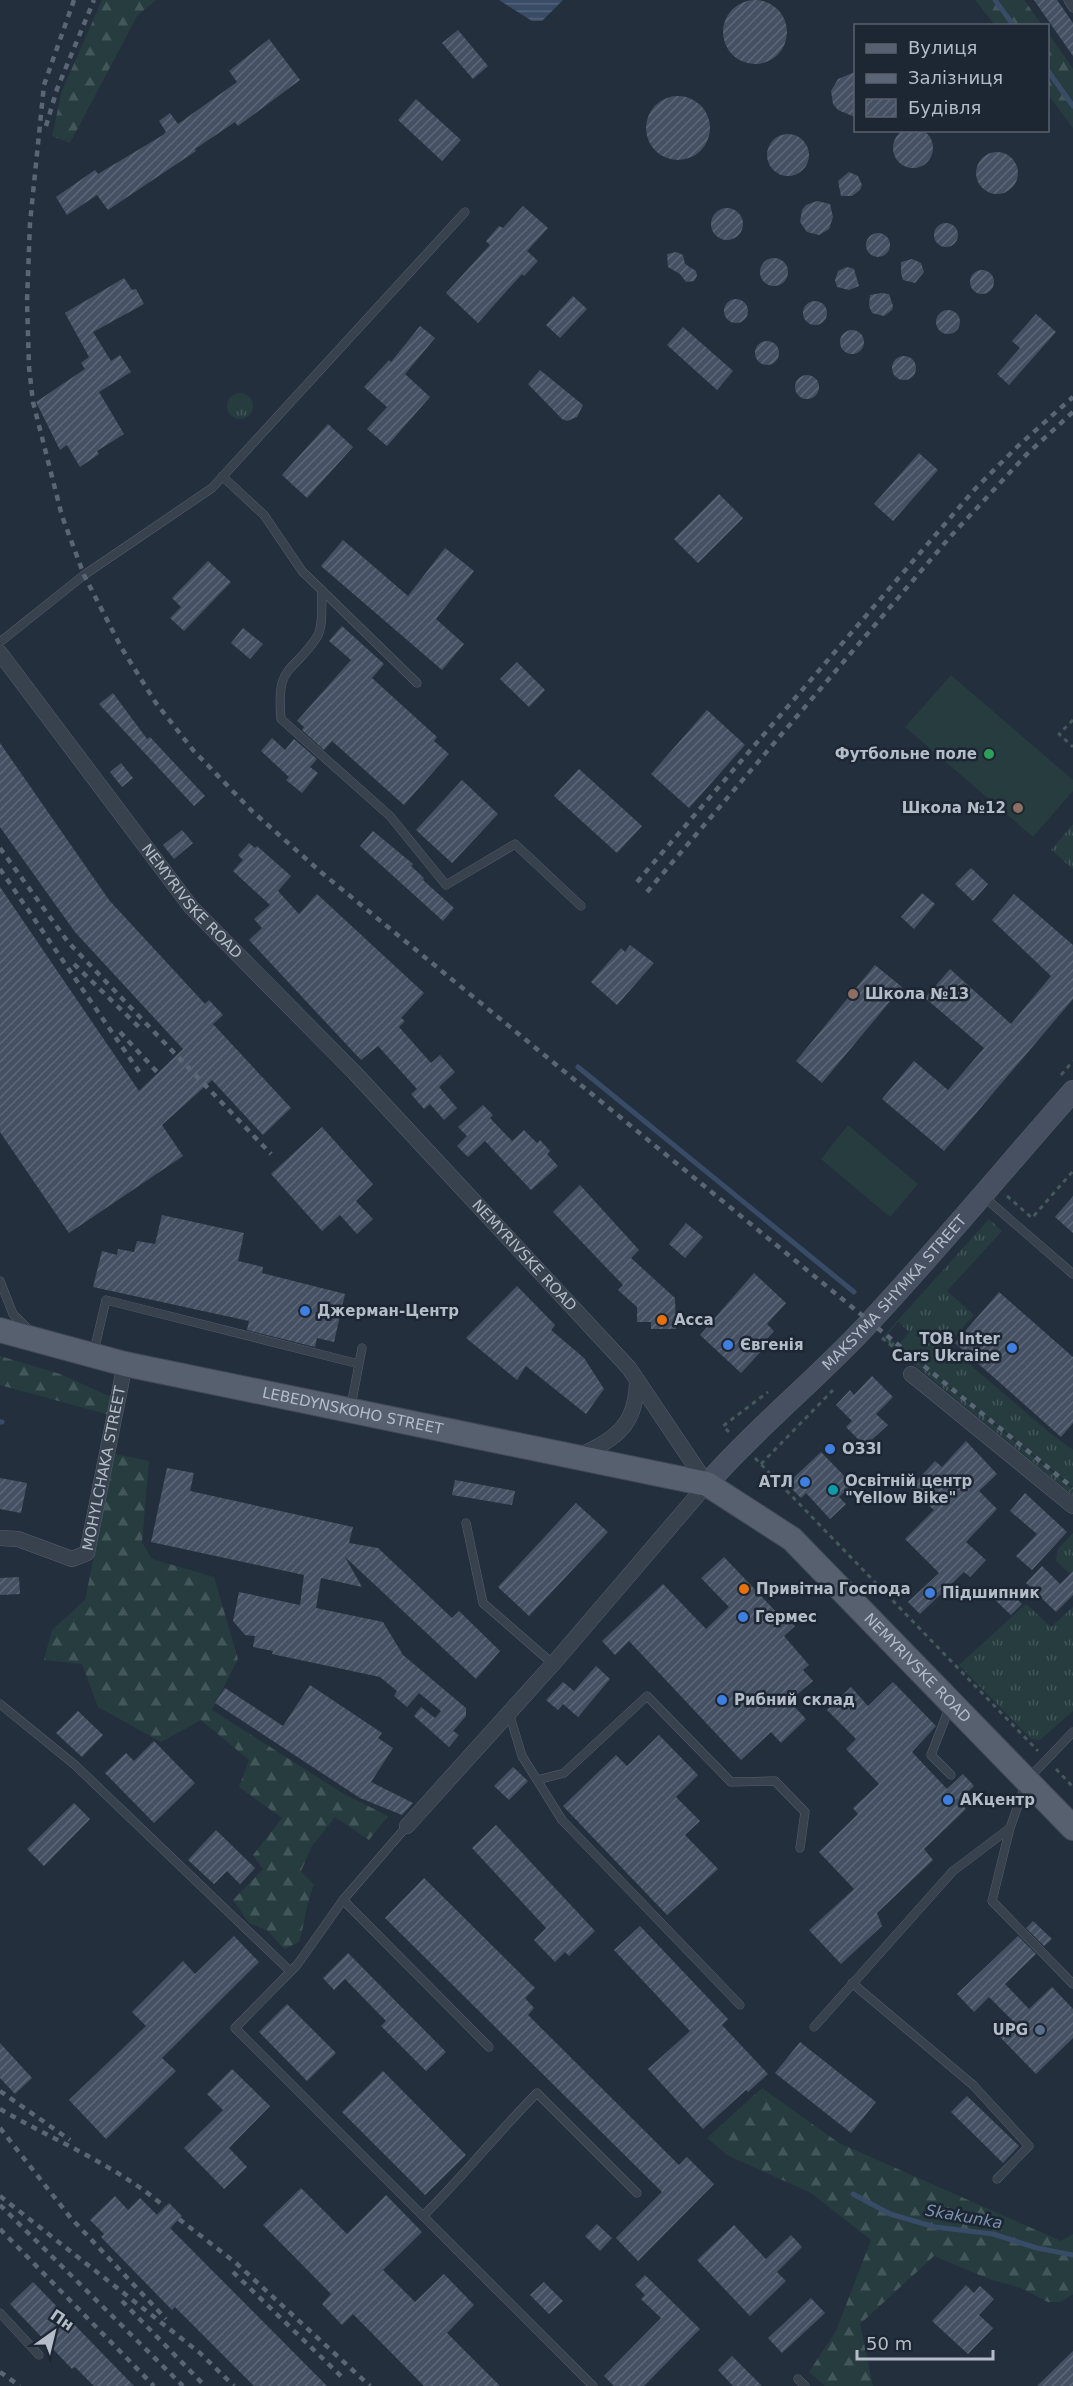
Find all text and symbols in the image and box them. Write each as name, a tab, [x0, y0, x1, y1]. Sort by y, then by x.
legend	[854, 24, 1049, 132]
text: Вулиця	[908, 37, 977, 58]
text: Залізниця	[908, 67, 1003, 88]
text: Будівля	[908, 97, 981, 118]
place label: Футбольне поле	[835, 745, 977, 763]
marker: Футбольне поле	[982, 747, 996, 761]
place label: Школа №12	[902, 799, 1006, 817]
marker: Школа №12	[1011, 801, 1025, 815]
street label: NEMYRIVSKE ROAD	[138, 840, 246, 962]
place label: Школа №13	[865, 985, 969, 1003]
marker: Школа №13	[846, 987, 860, 1001]
street label: NEMYRIVSKE ROAD	[468, 1196, 580, 1315]
street label: MAKSYMA SHYMKA STREET	[819, 1211, 971, 1374]
place label: Джерман-Центр	[317, 1302, 459, 1320]
marker: Джерман-Центр	[298, 1304, 312, 1318]
place label: Асса	[674, 1311, 714, 1329]
marker: Асса	[655, 1313, 669, 1327]
place label: ТОВ Inter Cars Ukraine	[892, 1330, 1001, 1365]
place label: Євгенія	[740, 1336, 804, 1354]
marker: Євгенія	[721, 1338, 735, 1352]
marker: ТОВ Inter Cars Ukraine	[1005, 1341, 1019, 1355]
street label: MOHYLCHAKA STREET	[79, 1384, 129, 1552]
street label: LEBEDYNSKOHO STREET	[261, 1384, 446, 1439]
place label: ОЗЗІ	[842, 1440, 882, 1458]
marker: ОЗЗІ	[823, 1442, 837, 1456]
place label: Освітній центр "Yellow Bike"	[845, 1472, 973, 1507]
place label: АТЛ	[759, 1473, 793, 1491]
marker: АТЛ	[798, 1475, 812, 1489]
marker: Освітній центр "Yellow Bike"	[826, 1483, 840, 1497]
place label: Привітна Господа	[756, 1580, 911, 1598]
marker: Привітна Господа	[737, 1582, 751, 1596]
place label: Підшипник	[942, 1584, 1040, 1602]
marker: Підшипник	[923, 1586, 937, 1600]
place label: Гермес	[755, 1608, 817, 1626]
marker: Гермес	[736, 1610, 750, 1624]
street label: NEMYRIVSKE ROAD	[860, 1610, 975, 1726]
place label: Рибний склад	[734, 1691, 855, 1709]
marker: Рибний склад	[715, 1693, 729, 1707]
place label: АКцентр	[960, 1791, 1035, 1809]
marker: АКцентр	[941, 1793, 955, 1807]
place label: UPG	[993, 2021, 1028, 2039]
marker: UPG	[1033, 2023, 1047, 2037]
water label: Skakunka	[924, 2200, 1004, 2233]
north arrow	[24, 2302, 84, 2362]
text: Пн	[47, 2305, 78, 2335]
scale bar	[857, 2323, 994, 2361]
text: 50 m	[866, 2333, 912, 2354]

